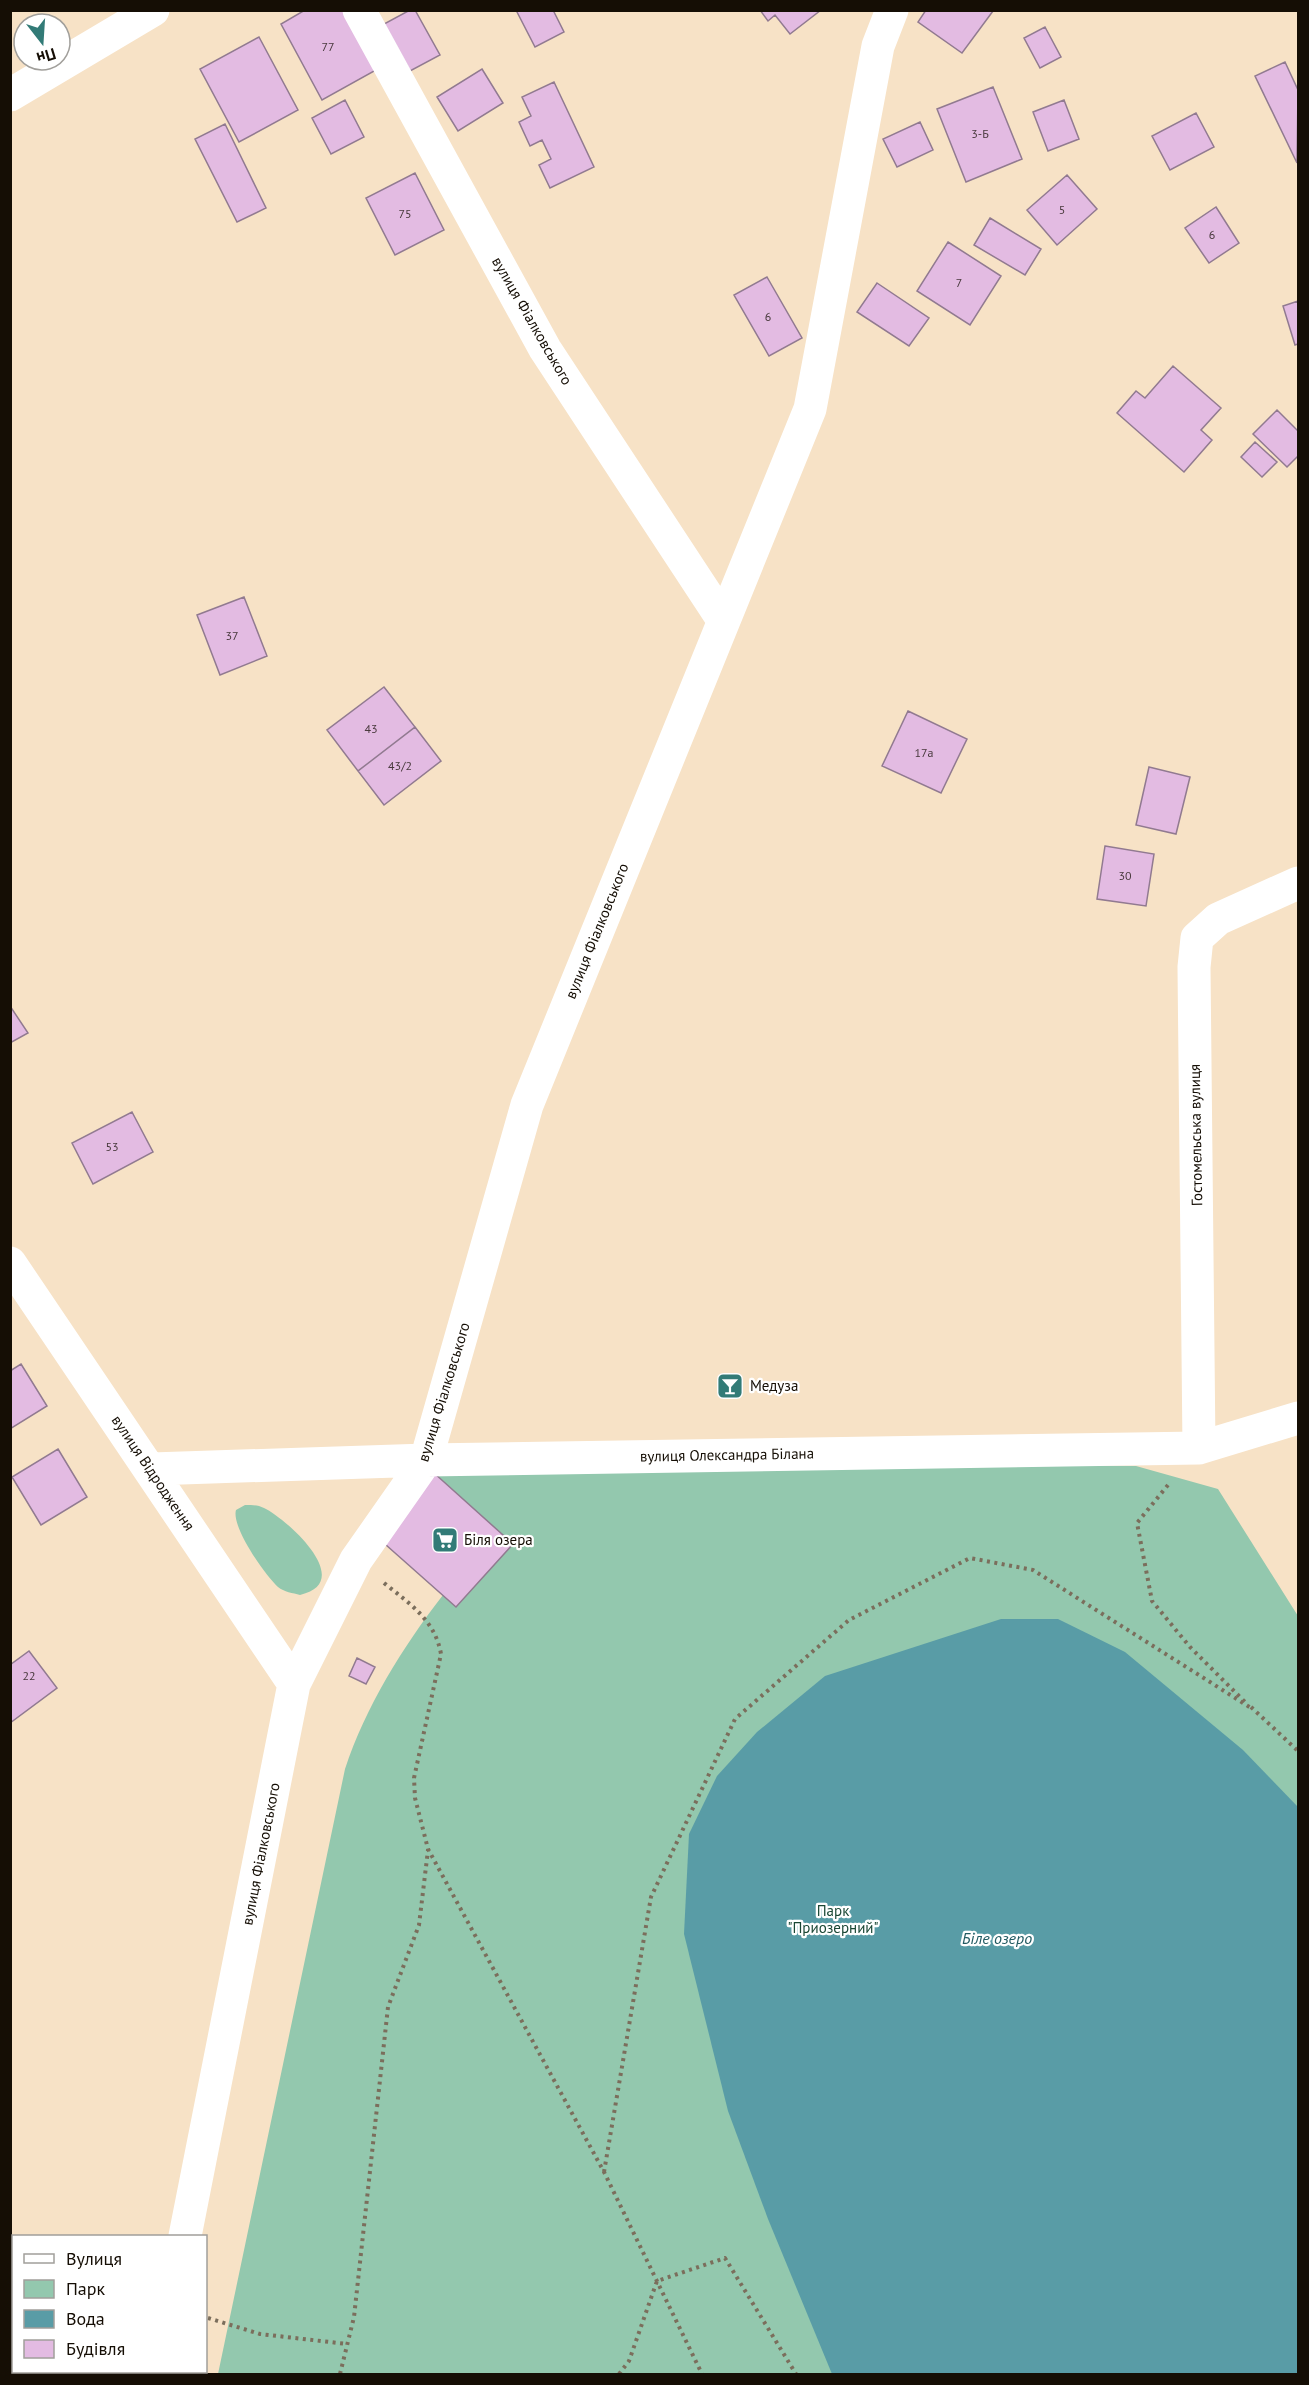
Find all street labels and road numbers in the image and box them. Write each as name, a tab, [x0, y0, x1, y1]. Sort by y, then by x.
street label: вулиця Фіалковського	[488, 253, 577, 388]
street label: вулиця Фіалковського	[561, 860, 632, 1001]
street label: Гостомельська вулиця	[1185, 1064, 1206, 1206]
street label: вулиця Фіалковського	[413, 1320, 474, 1464]
street label: вулиця Відродження	[108, 1411, 199, 1534]
street label: вулиця Олександра Білана	[640, 1443, 814, 1466]
street label: вулиця Фіалковського	[237, 1781, 284, 1927]

